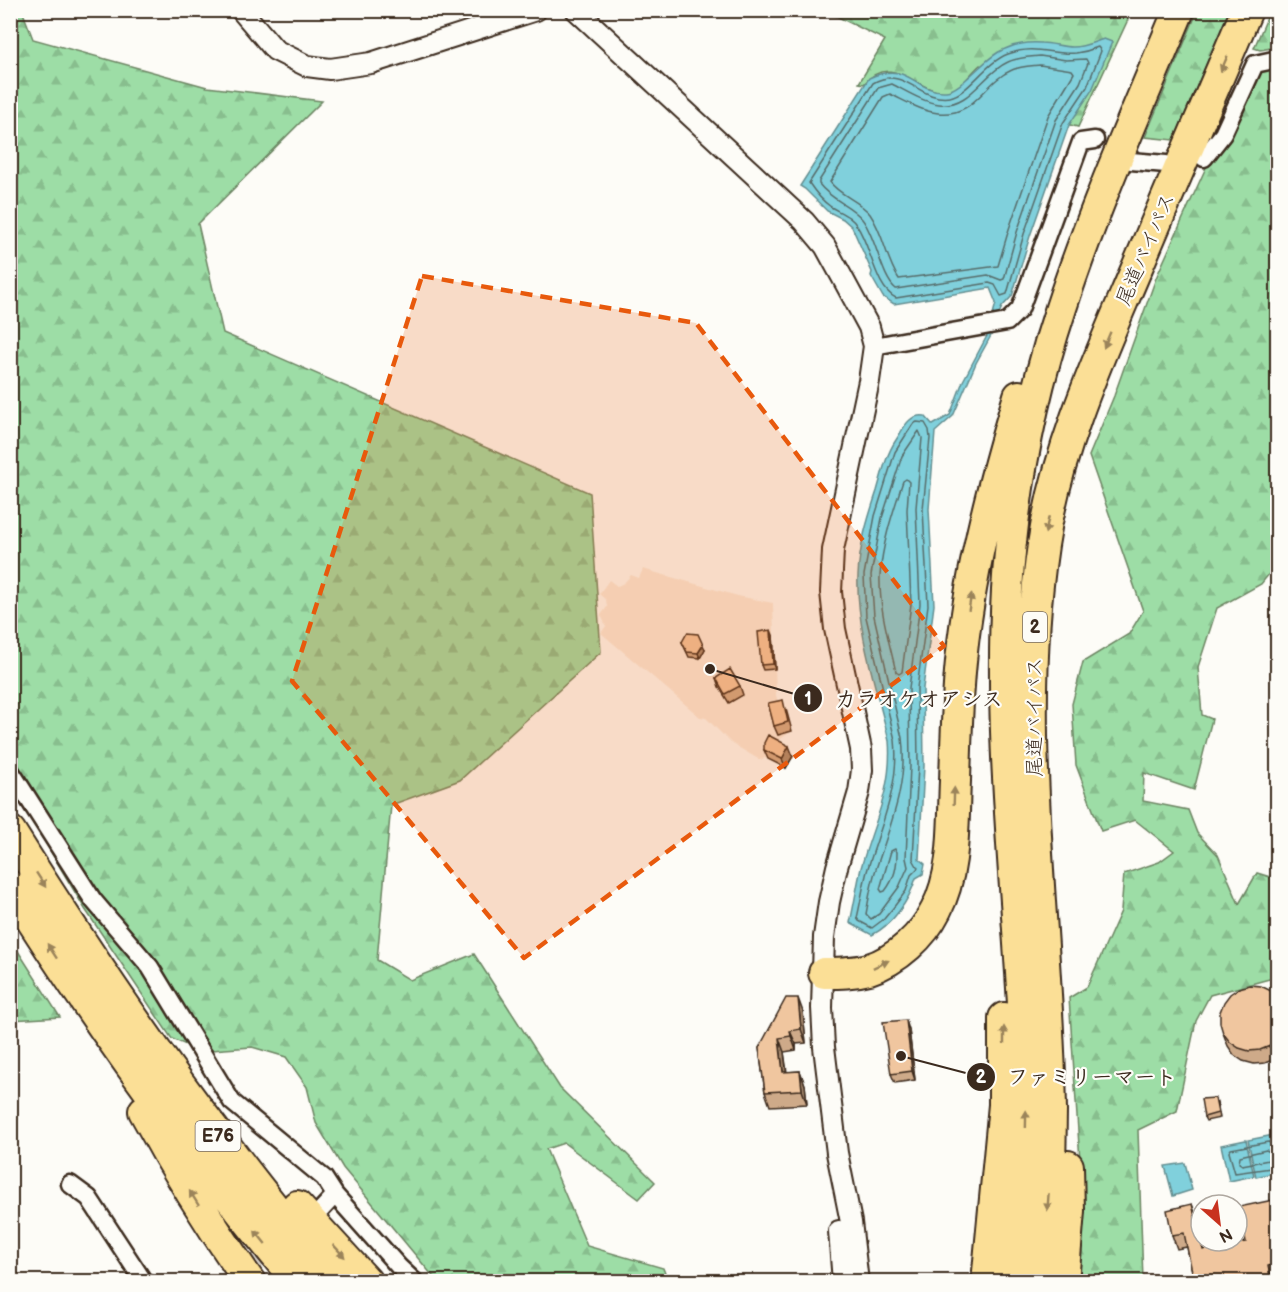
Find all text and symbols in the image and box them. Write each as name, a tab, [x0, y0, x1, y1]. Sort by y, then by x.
one-way arrow	[1219, 56, 1229, 74]
street label: 尾道バイパス	[1112, 190, 1180, 309]
one-way arrow	[1102, 332, 1111, 349]
one-way arrow	[1042, 516, 1051, 535]
one-way arrow	[965, 592, 974, 611]
road number: 2	[1023, 612, 1047, 642]
street label: 尾道バイパス	[1023, 657, 1047, 777]
callout: カラオケオアシス	[793, 679, 1015, 718]
text: カラオケオアシス	[835, 687, 1003, 712]
text: 1	[804, 689, 812, 710]
one-way arrow	[950, 786, 959, 805]
one-way arrow	[36, 872, 47, 889]
one-way arrow	[46, 943, 58, 959]
one-way arrow	[872, 959, 889, 968]
one-way arrow	[999, 1025, 1009, 1044]
callout: ファミリーマート	[966, 1057, 1188, 1096]
text: ファミリーマート	[1008, 1065, 1176, 1090]
text: 2	[976, 1067, 987, 1088]
one-way arrow	[1021, 1109, 1031, 1128]
road number: E76	[196, 1121, 240, 1151]
one-way arrow	[189, 1190, 200, 1206]
one-way arrow	[1043, 1192, 1053, 1211]
north arrow	[1189, 1193, 1249, 1253]
text: N	[1216, 1224, 1235, 1246]
one-way arrow	[254, 1229, 267, 1245]
one-way arrow	[332, 1243, 345, 1258]

